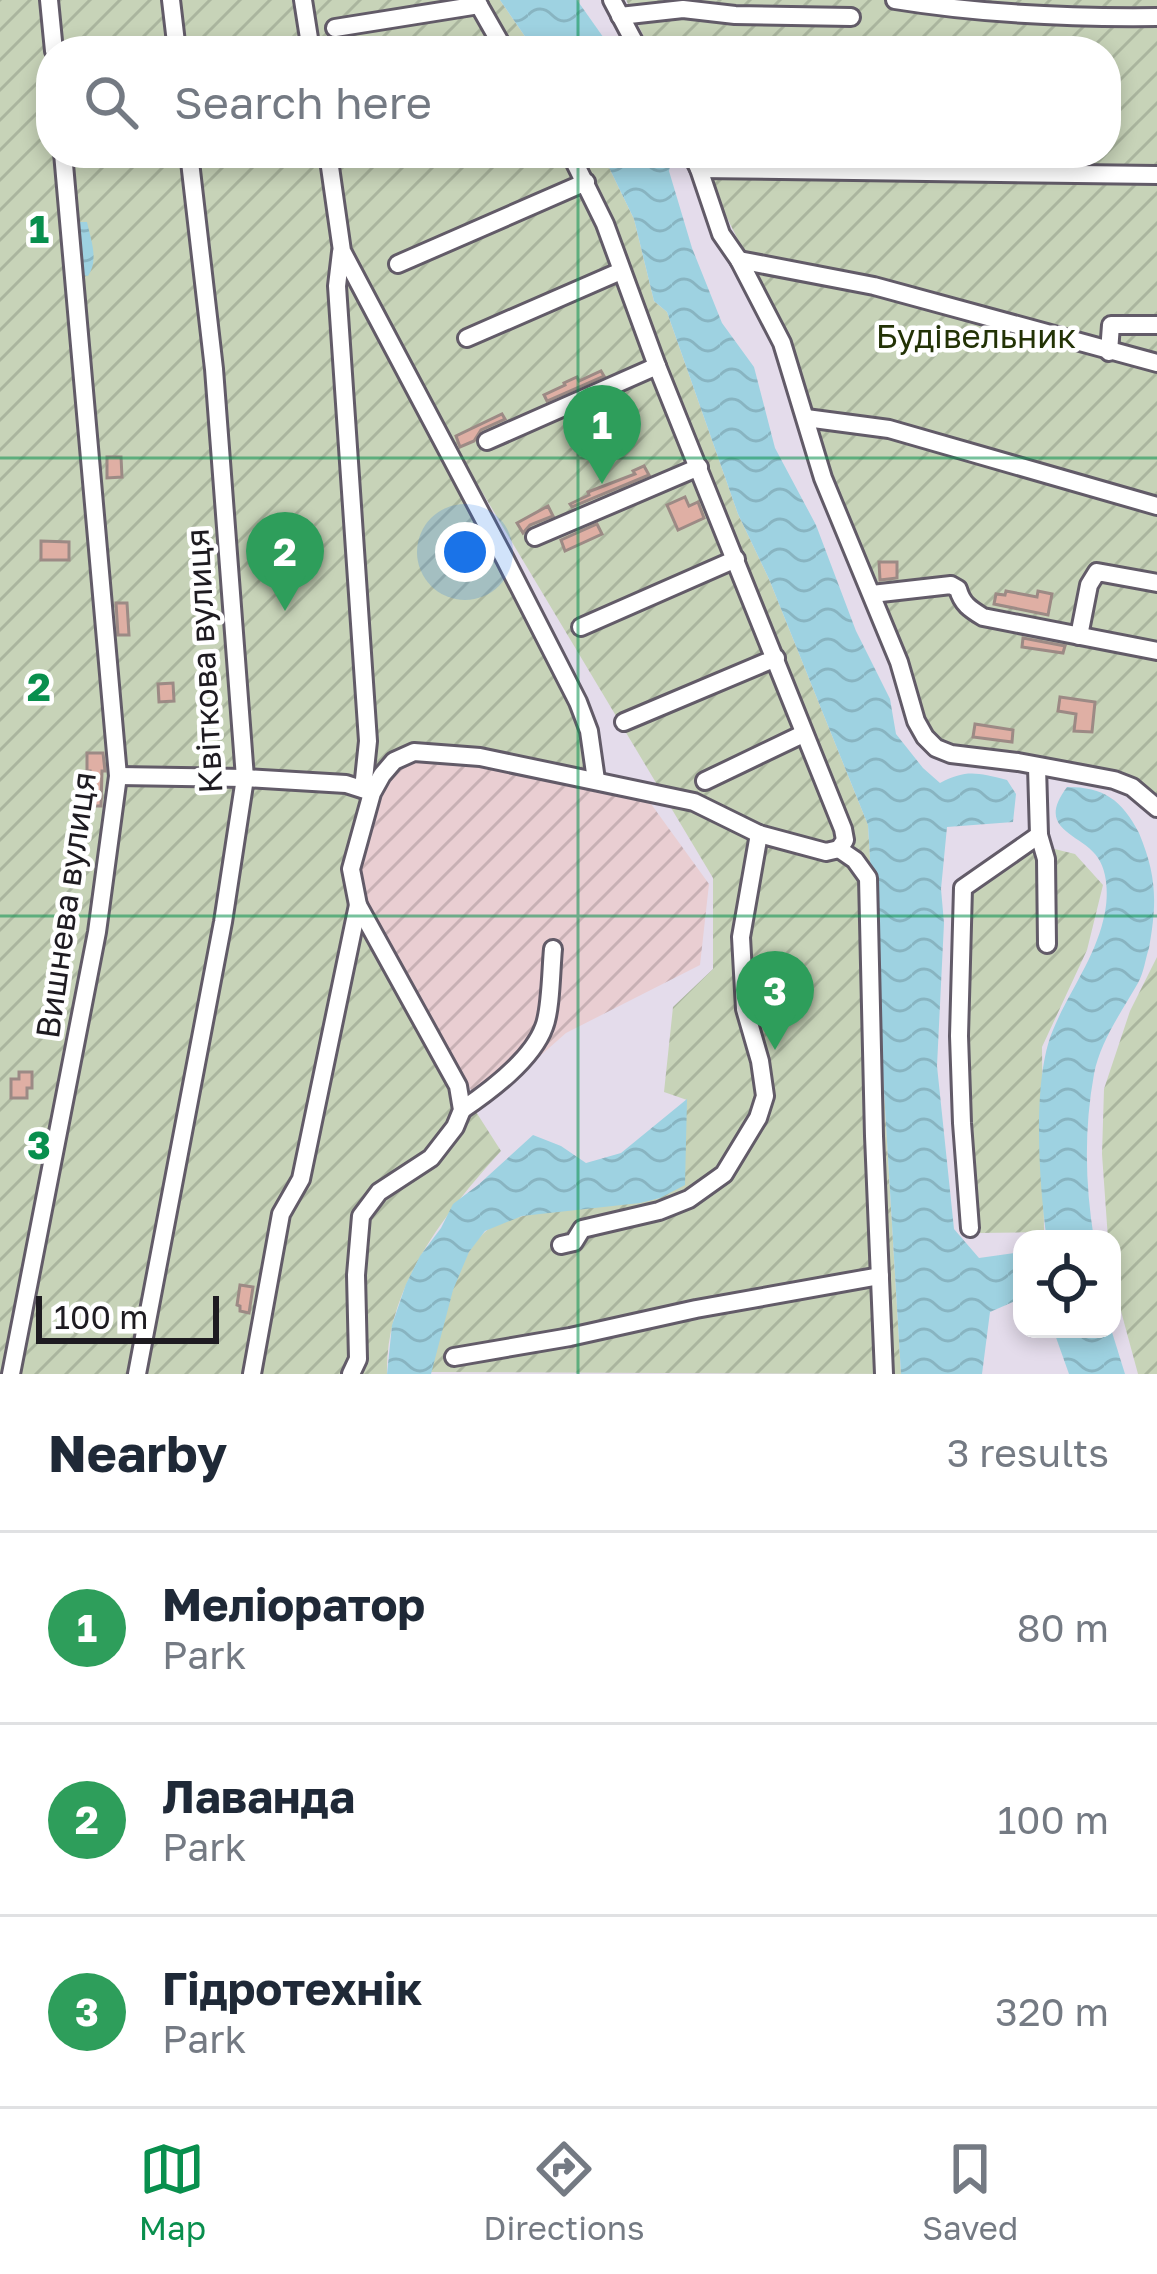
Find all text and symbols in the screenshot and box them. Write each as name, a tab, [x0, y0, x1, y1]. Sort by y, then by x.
search box	[36, 36, 1121, 168]
icon: search	[78, 69, 144, 135]
text: Search here	[174, 75, 432, 129]
text: 1	[29, 205, 49, 252]
park label: Будівельник	[876, 316, 1076, 355]
pin: 1	[563, 385, 641, 484]
pin: 2	[246, 512, 324, 611]
your location	[435, 522, 495, 582]
street label: Квіткова вулиця	[177, 528, 229, 794]
text: 2	[27, 663, 51, 710]
street label: Вишнева вулиця	[27, 769, 103, 1041]
pin: 3	[736, 951, 814, 1050]
text: 3	[27, 1121, 51, 1168]
map controls	[1013, 1230, 1121, 1338]
button: locate	[1013, 1230, 1121, 1338]
scale bar	[36, 1290, 219, 1343]
text: 100 m	[54, 1297, 148, 1336]
text: Nearby	[48, 1422, 227, 1483]
text: 3 results	[947, 1429, 1109, 1476]
text: Меліоратор	[162, 1577, 425, 1631]
text: 1	[77, 1604, 97, 1651]
text: 80 m	[1017, 1604, 1109, 1651]
text: Park	[162, 1631, 246, 1678]
text: Лаванда	[162, 1769, 355, 1823]
text: 2	[75, 1796, 99, 1843]
text: 100 m	[997, 1796, 1109, 1843]
text: Park	[162, 1823, 246, 1870]
text: Гідротехнік	[162, 1961, 422, 2015]
text: 3	[75, 1988, 99, 2035]
text: 320 m	[995, 1988, 1109, 2035]
text: Park	[162, 2015, 246, 2062]
tab: Map	[139, 2136, 206, 2247]
tab: Directions	[483, 2136, 645, 2247]
tab: Saved	[922, 2136, 1018, 2247]

